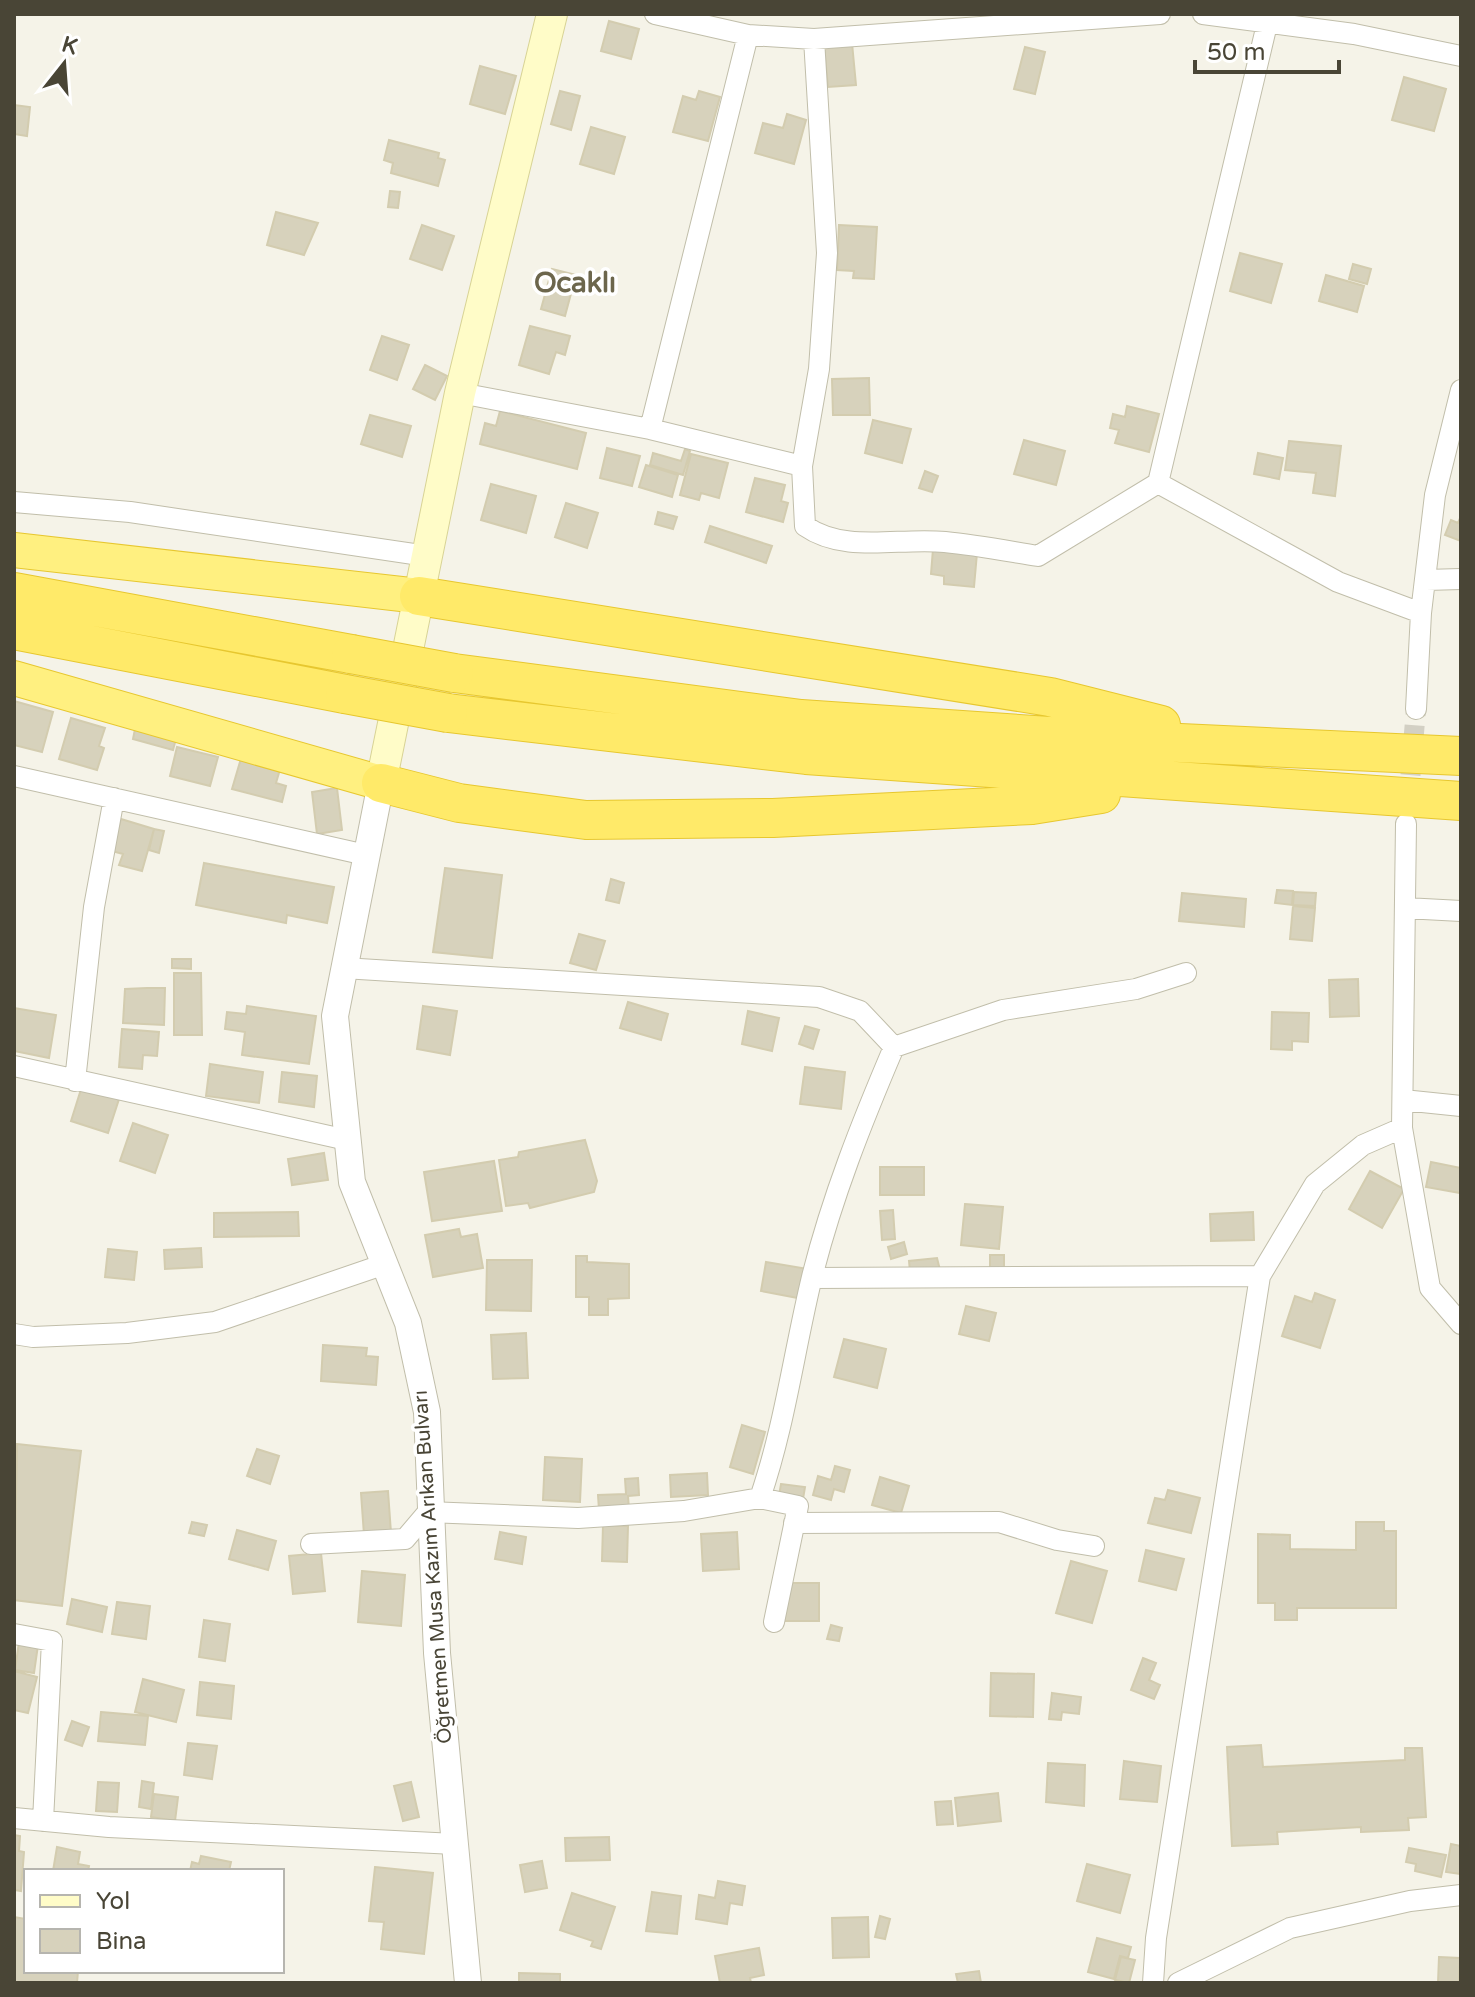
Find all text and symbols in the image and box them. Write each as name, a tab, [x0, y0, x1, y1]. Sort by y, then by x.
north arrow	[24, 24, 104, 104]
scale bar	[1195, 24, 1339, 74]
text: K	[59, 31, 81, 60]
text: 50 m	[1207, 38, 1265, 67]
district label: Ocaklı	[534, 266, 616, 300]
street label: Öğretmen Musa Kazım Arıkan Bulvarı	[408, 1389, 457, 1745]
legend	[24, 1869, 284, 1973]
text: Yol	[96, 1887, 130, 1916]
text: Bina	[96, 1927, 147, 1956]

